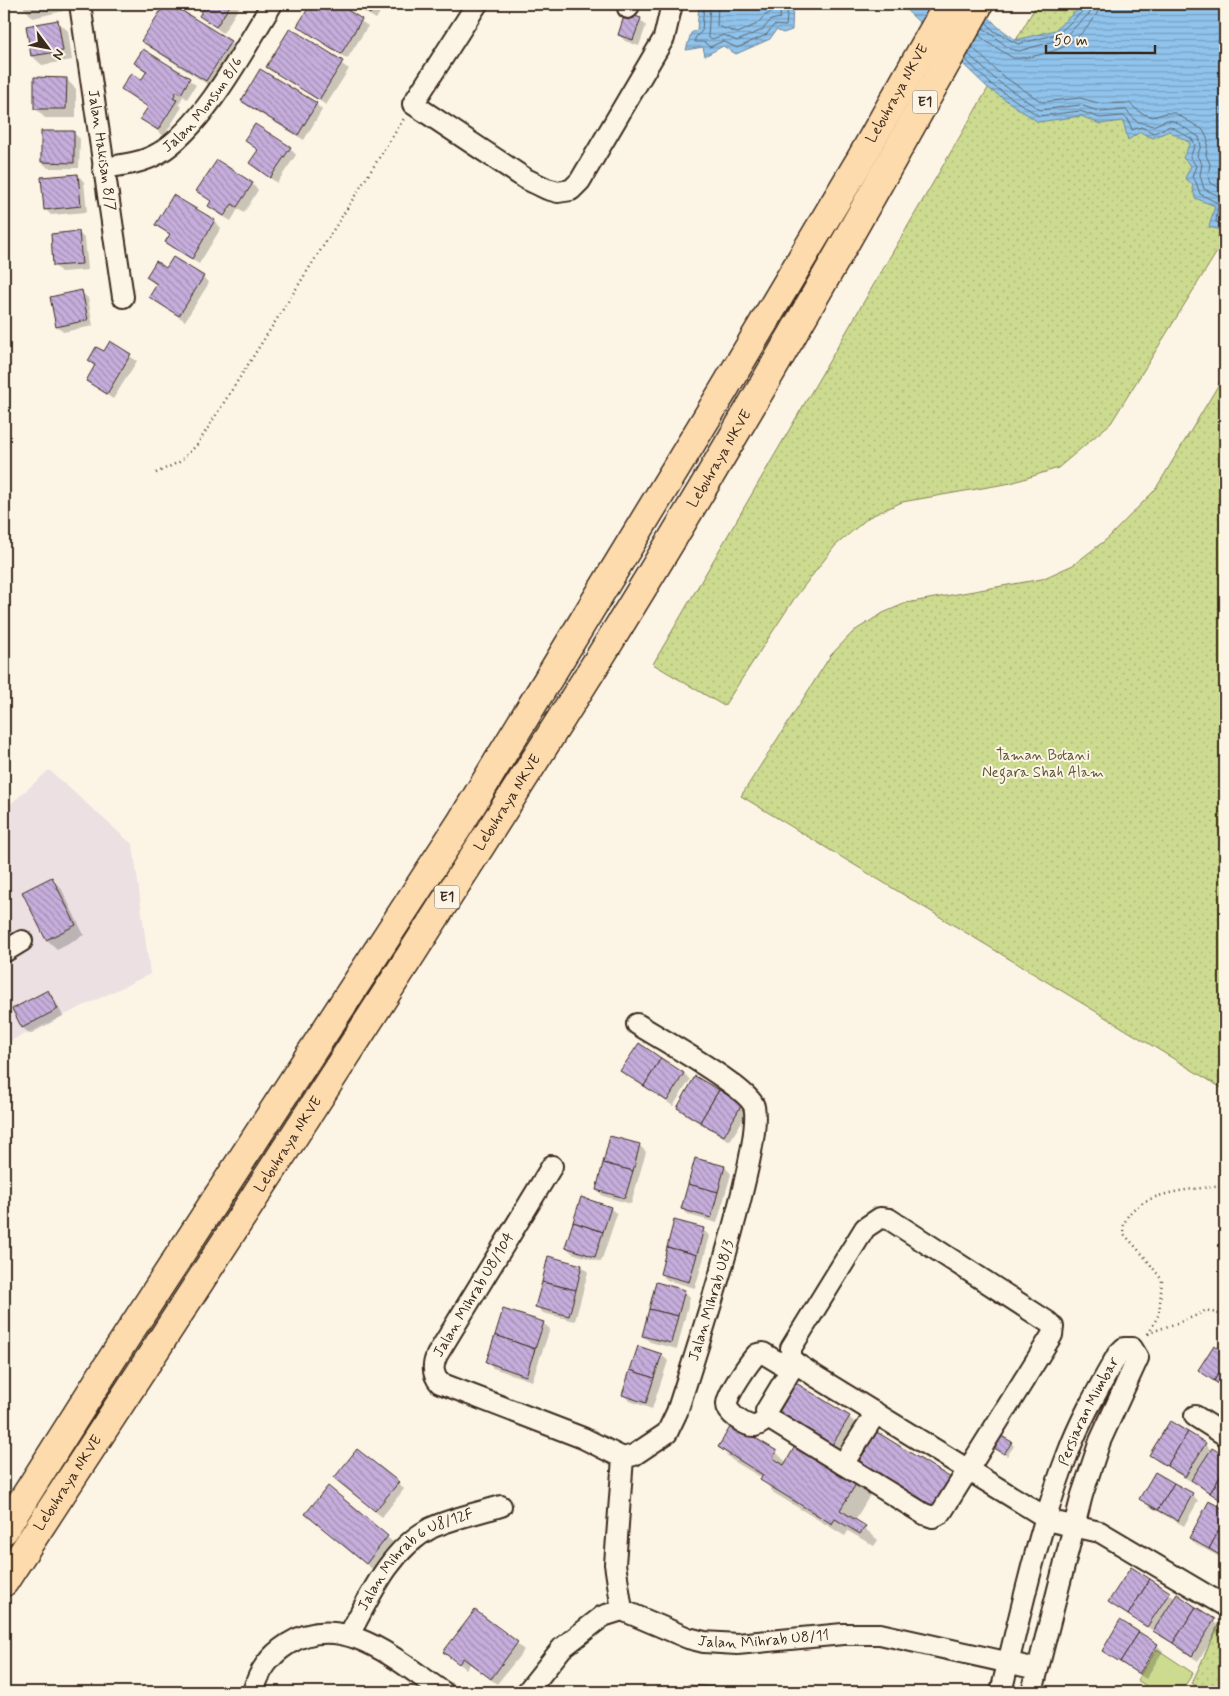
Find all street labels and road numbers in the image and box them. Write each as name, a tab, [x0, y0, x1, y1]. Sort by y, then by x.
street label: Lebuhraya NKVE	[862, 40, 934, 147]
street label: Jalan Monsun 8/6	[159, 53, 248, 158]
street label: Jalan Hakisan 8/7	[83, 88, 120, 213]
road number: E1	[912, 90, 938, 114]
street label: Lebuhraya NKVE	[683, 406, 757, 512]
street label: Lebuhraya NKVE	[470, 750, 546, 855]
road number: E1	[434, 886, 460, 909]
street label: Lebuhraya NKVE	[250, 1092, 327, 1196]
street label: Jalan Mihrab U8/104	[429, 1229, 519, 1361]
street label: Jalan Mihrab U8/3	[684, 1237, 739, 1364]
street label: Persiaran Mimbar	[1054, 1353, 1124, 1469]
street label: Lebuhraya NKVE	[30, 1431, 107, 1535]
street label: Jalan Mihrab 6 U8/12F	[353, 1504, 476, 1614]
street label: Jalan Mihrab U8/11	[696, 1625, 830, 1654]

